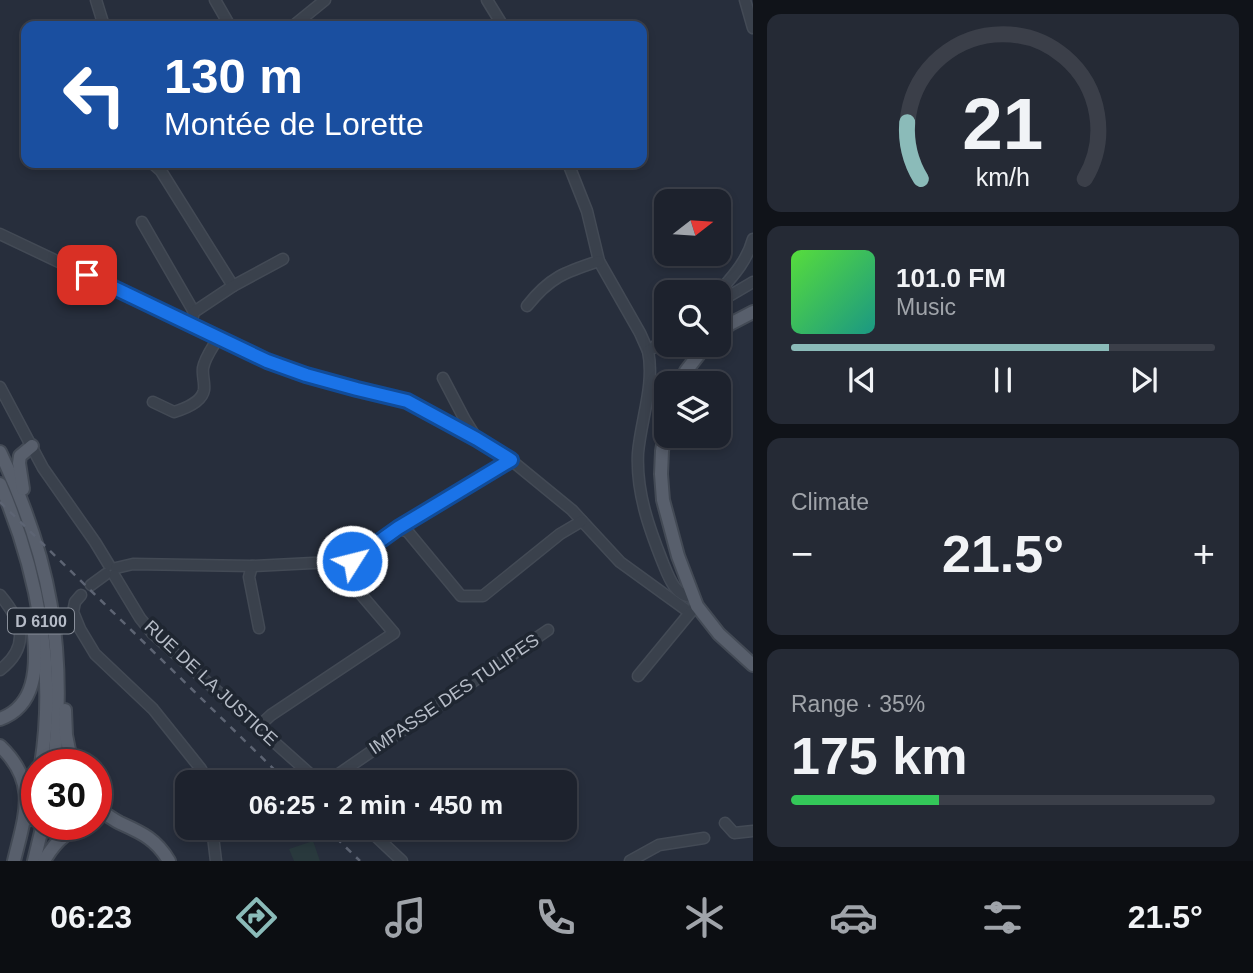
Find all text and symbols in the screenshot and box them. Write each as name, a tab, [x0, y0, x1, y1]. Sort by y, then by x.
icon: left	[49, 49, 140, 140]
text: 130 m	[164, 49, 303, 103]
text: 21	[963, 83, 1043, 164]
text: Montée de Lorette	[164, 106, 424, 142]
text: km/h	[976, 163, 1030, 191]
north arrow	[654, 189, 732, 266]
map controls	[654, 189, 731, 448]
pin	[57, 245, 117, 305]
icon: arrive	[68, 256, 106, 294]
text: 101.0 FM	[896, 263, 1006, 293]
button: search	[654, 280, 731, 357]
text: Music	[896, 294, 956, 320]
icon: previous	[843, 361, 881, 399]
icon: pause	[984, 361, 1022, 399]
icon: next	[1125, 361, 1163, 399]
button: layers	[654, 371, 731, 448]
text: Climate	[791, 489, 869, 515]
position arrow	[315, 524, 389, 598]
text: 21.5°	[942, 525, 1064, 583]
text: −	[791, 533, 813, 575]
text: +	[1193, 533, 1215, 575]
road number: D 6100	[8, 608, 74, 634]
street label: RUE DE LA JUSTICE	[141, 616, 281, 750]
street label: IMPASSE DES TULIPES	[365, 630, 543, 758]
text: Range · 35%	[791, 691, 925, 717]
text: 175 km	[791, 727, 967, 785]
speed limit sign: 30	[21, 749, 112, 840]
text: 06:25 · 2 min · 450 m	[249, 790, 503, 820]
icon: directions	[232, 893, 281, 942]
icon: music	[381, 893, 430, 942]
icon: phone	[531, 893, 580, 942]
icon: climate	[680, 893, 729, 942]
icon: car	[829, 893, 878, 942]
icon: filters	[978, 893, 1027, 942]
text: 06:23	[50, 899, 132, 935]
text: 21.5°	[1128, 899, 1203, 935]

